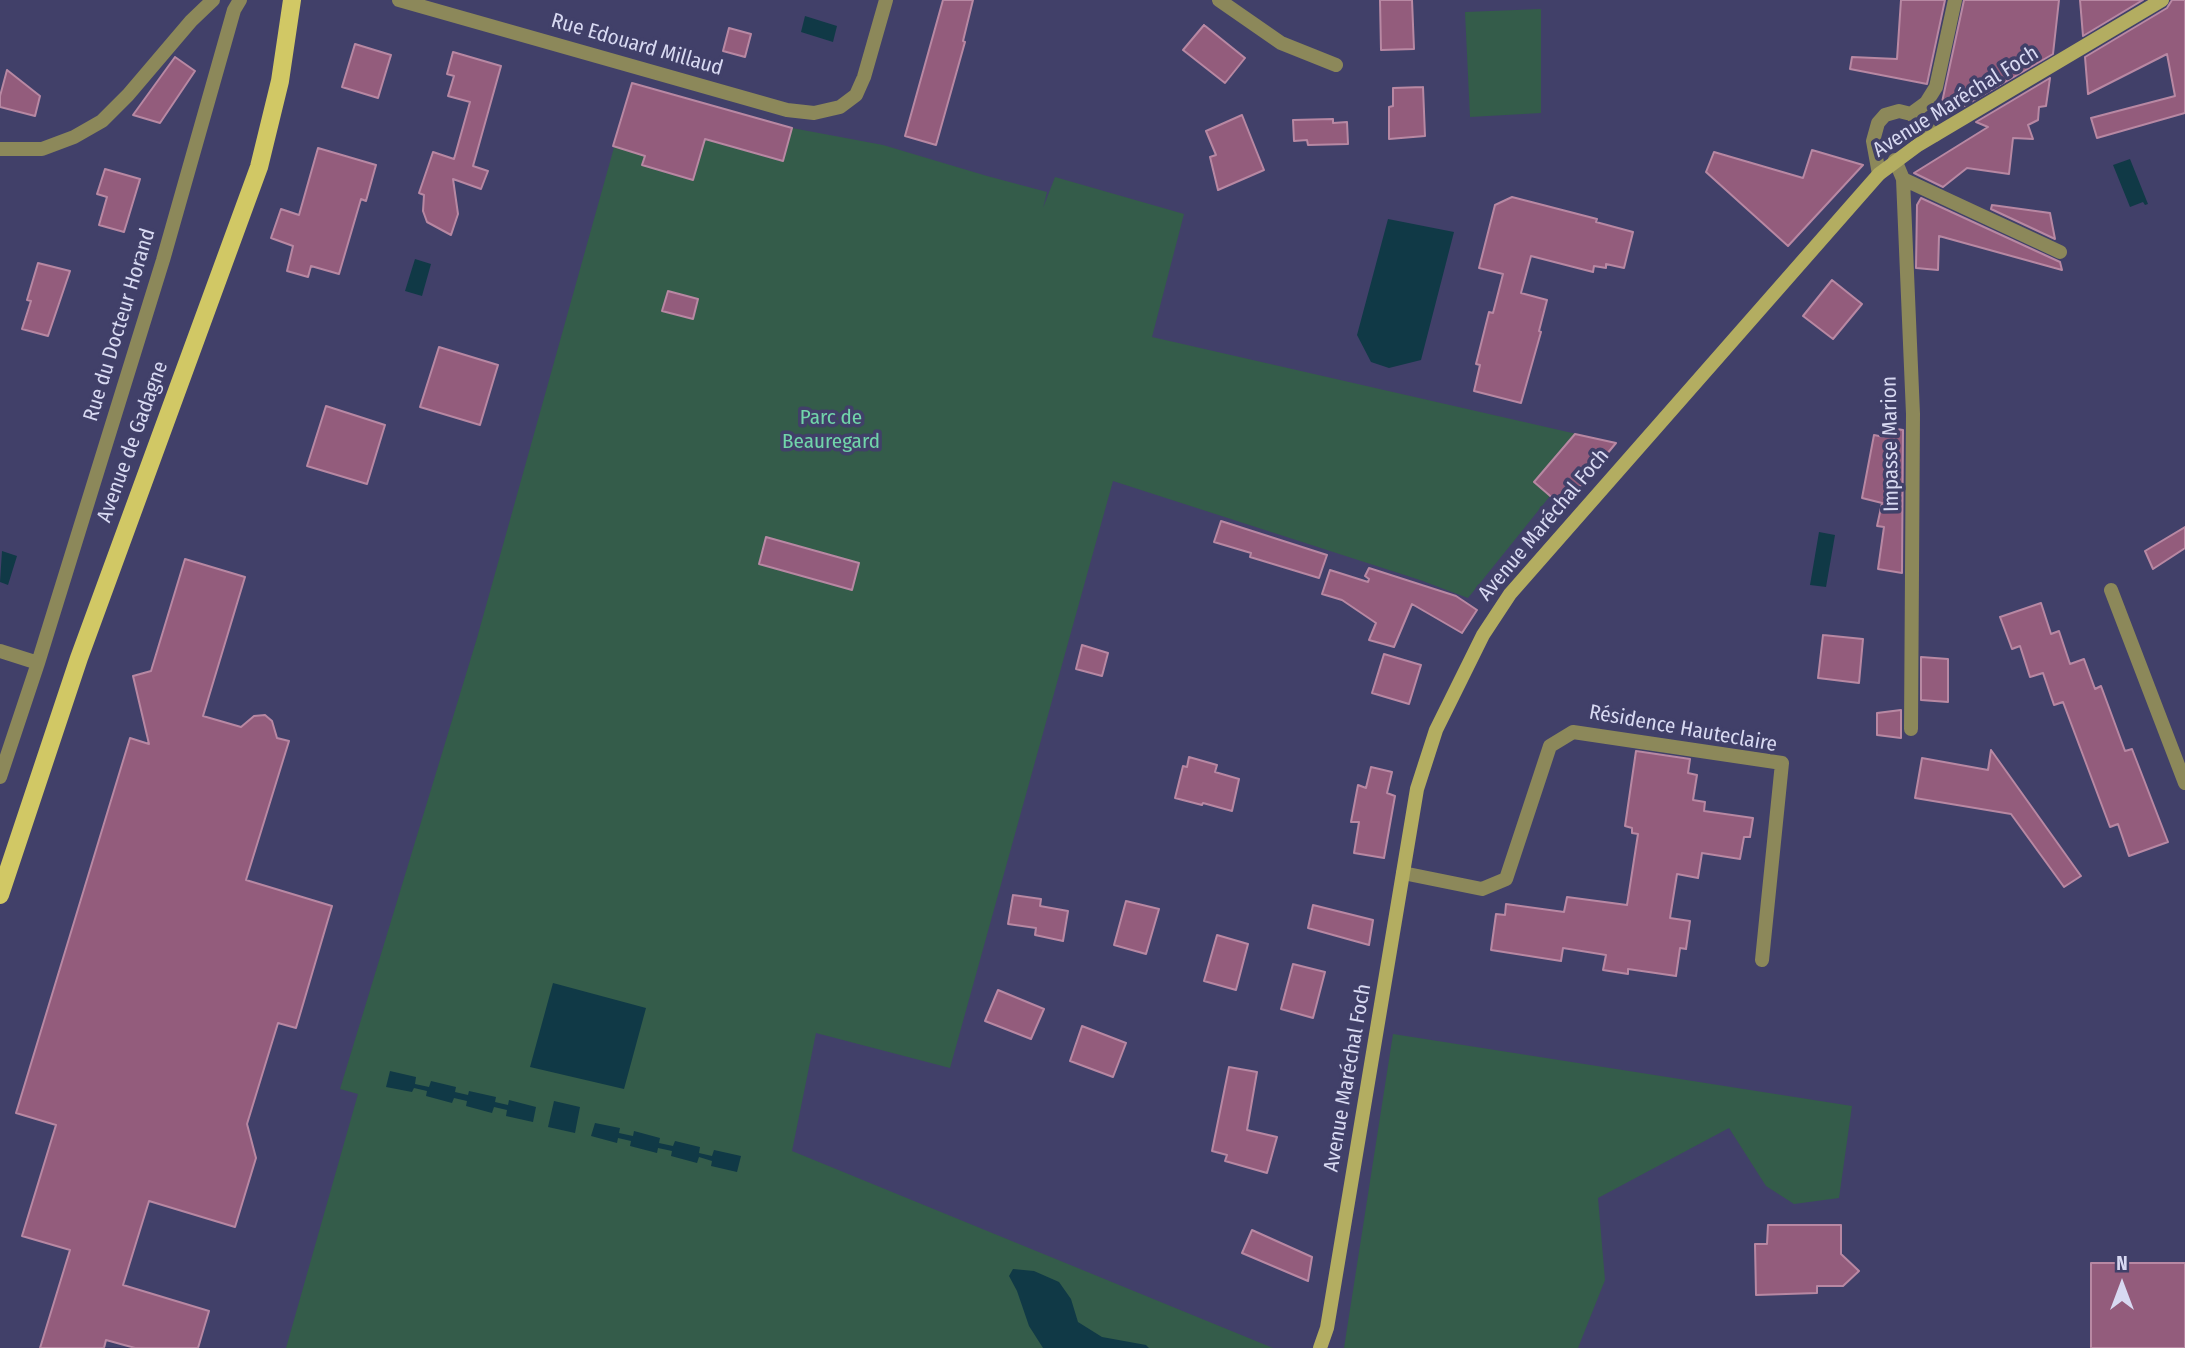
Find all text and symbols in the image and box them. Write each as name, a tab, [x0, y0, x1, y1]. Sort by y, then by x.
street label: Rue Edouard Millaud	[548, 8, 726, 82]
street label: Avenue Maréchal Foch	[1869, 41, 2043, 163]
street label: Rue du Docteur Horand	[79, 226, 161, 424]
street label: Avenue de Gadagne	[92, 358, 174, 526]
street label: Impasse Marion	[1877, 376, 1905, 512]
park label: Parc de Beauregard	[782, 405, 880, 455]
street label: Avenue Maréchal Foch	[1473, 444, 1615, 606]
street label: Résidence Hauteclaire	[1587, 700, 1779, 758]
street label: Avenue Maréchal Foch	[1319, 982, 1377, 1174]
north arrow	[2087, 1250, 2157, 1320]
text: N	[2116, 1252, 2128, 1275]

